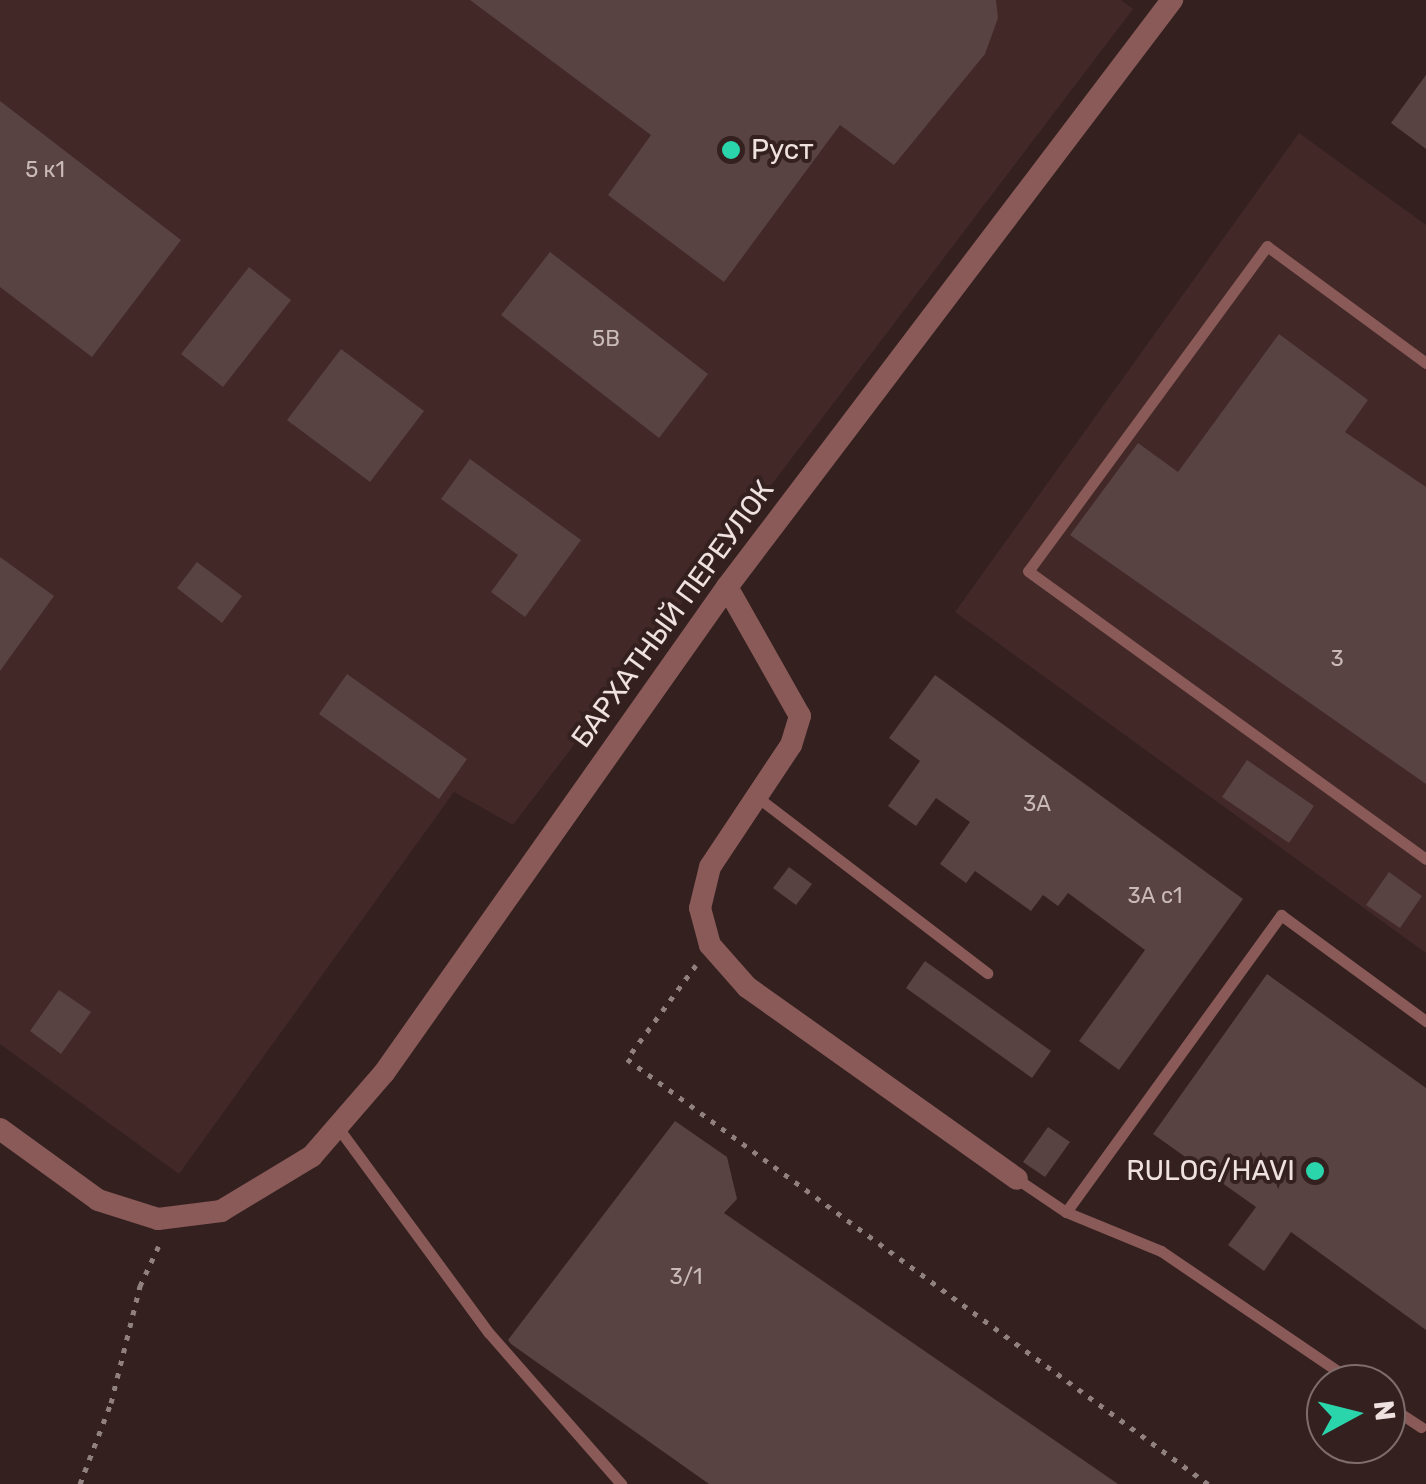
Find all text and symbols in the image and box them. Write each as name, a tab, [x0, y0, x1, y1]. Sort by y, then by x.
place label: Руст	[751, 133, 814, 167]
marker: Руст	[720, 139, 742, 161]
house number: 5 к1	[25, 157, 65, 183]
house number: 5В	[592, 326, 620, 352]
street label: БАРХАТНЫЙ ПЕРЕУЛОК	[565, 474, 781, 754]
house number: 3	[1330, 646, 1344, 672]
house number: 3А	[1023, 791, 1051, 817]
house number: 3А с1	[1128, 883, 1182, 909]
place label: RULOG/HAVI	[1126, 1154, 1295, 1188]
marker: RULOG/HAVI	[1304, 1160, 1326, 1182]
house number: 3/1	[669, 1264, 703, 1290]
north arrow	[1306, 1364, 1406, 1464]
text: N	[1367, 1399, 1402, 1423]

